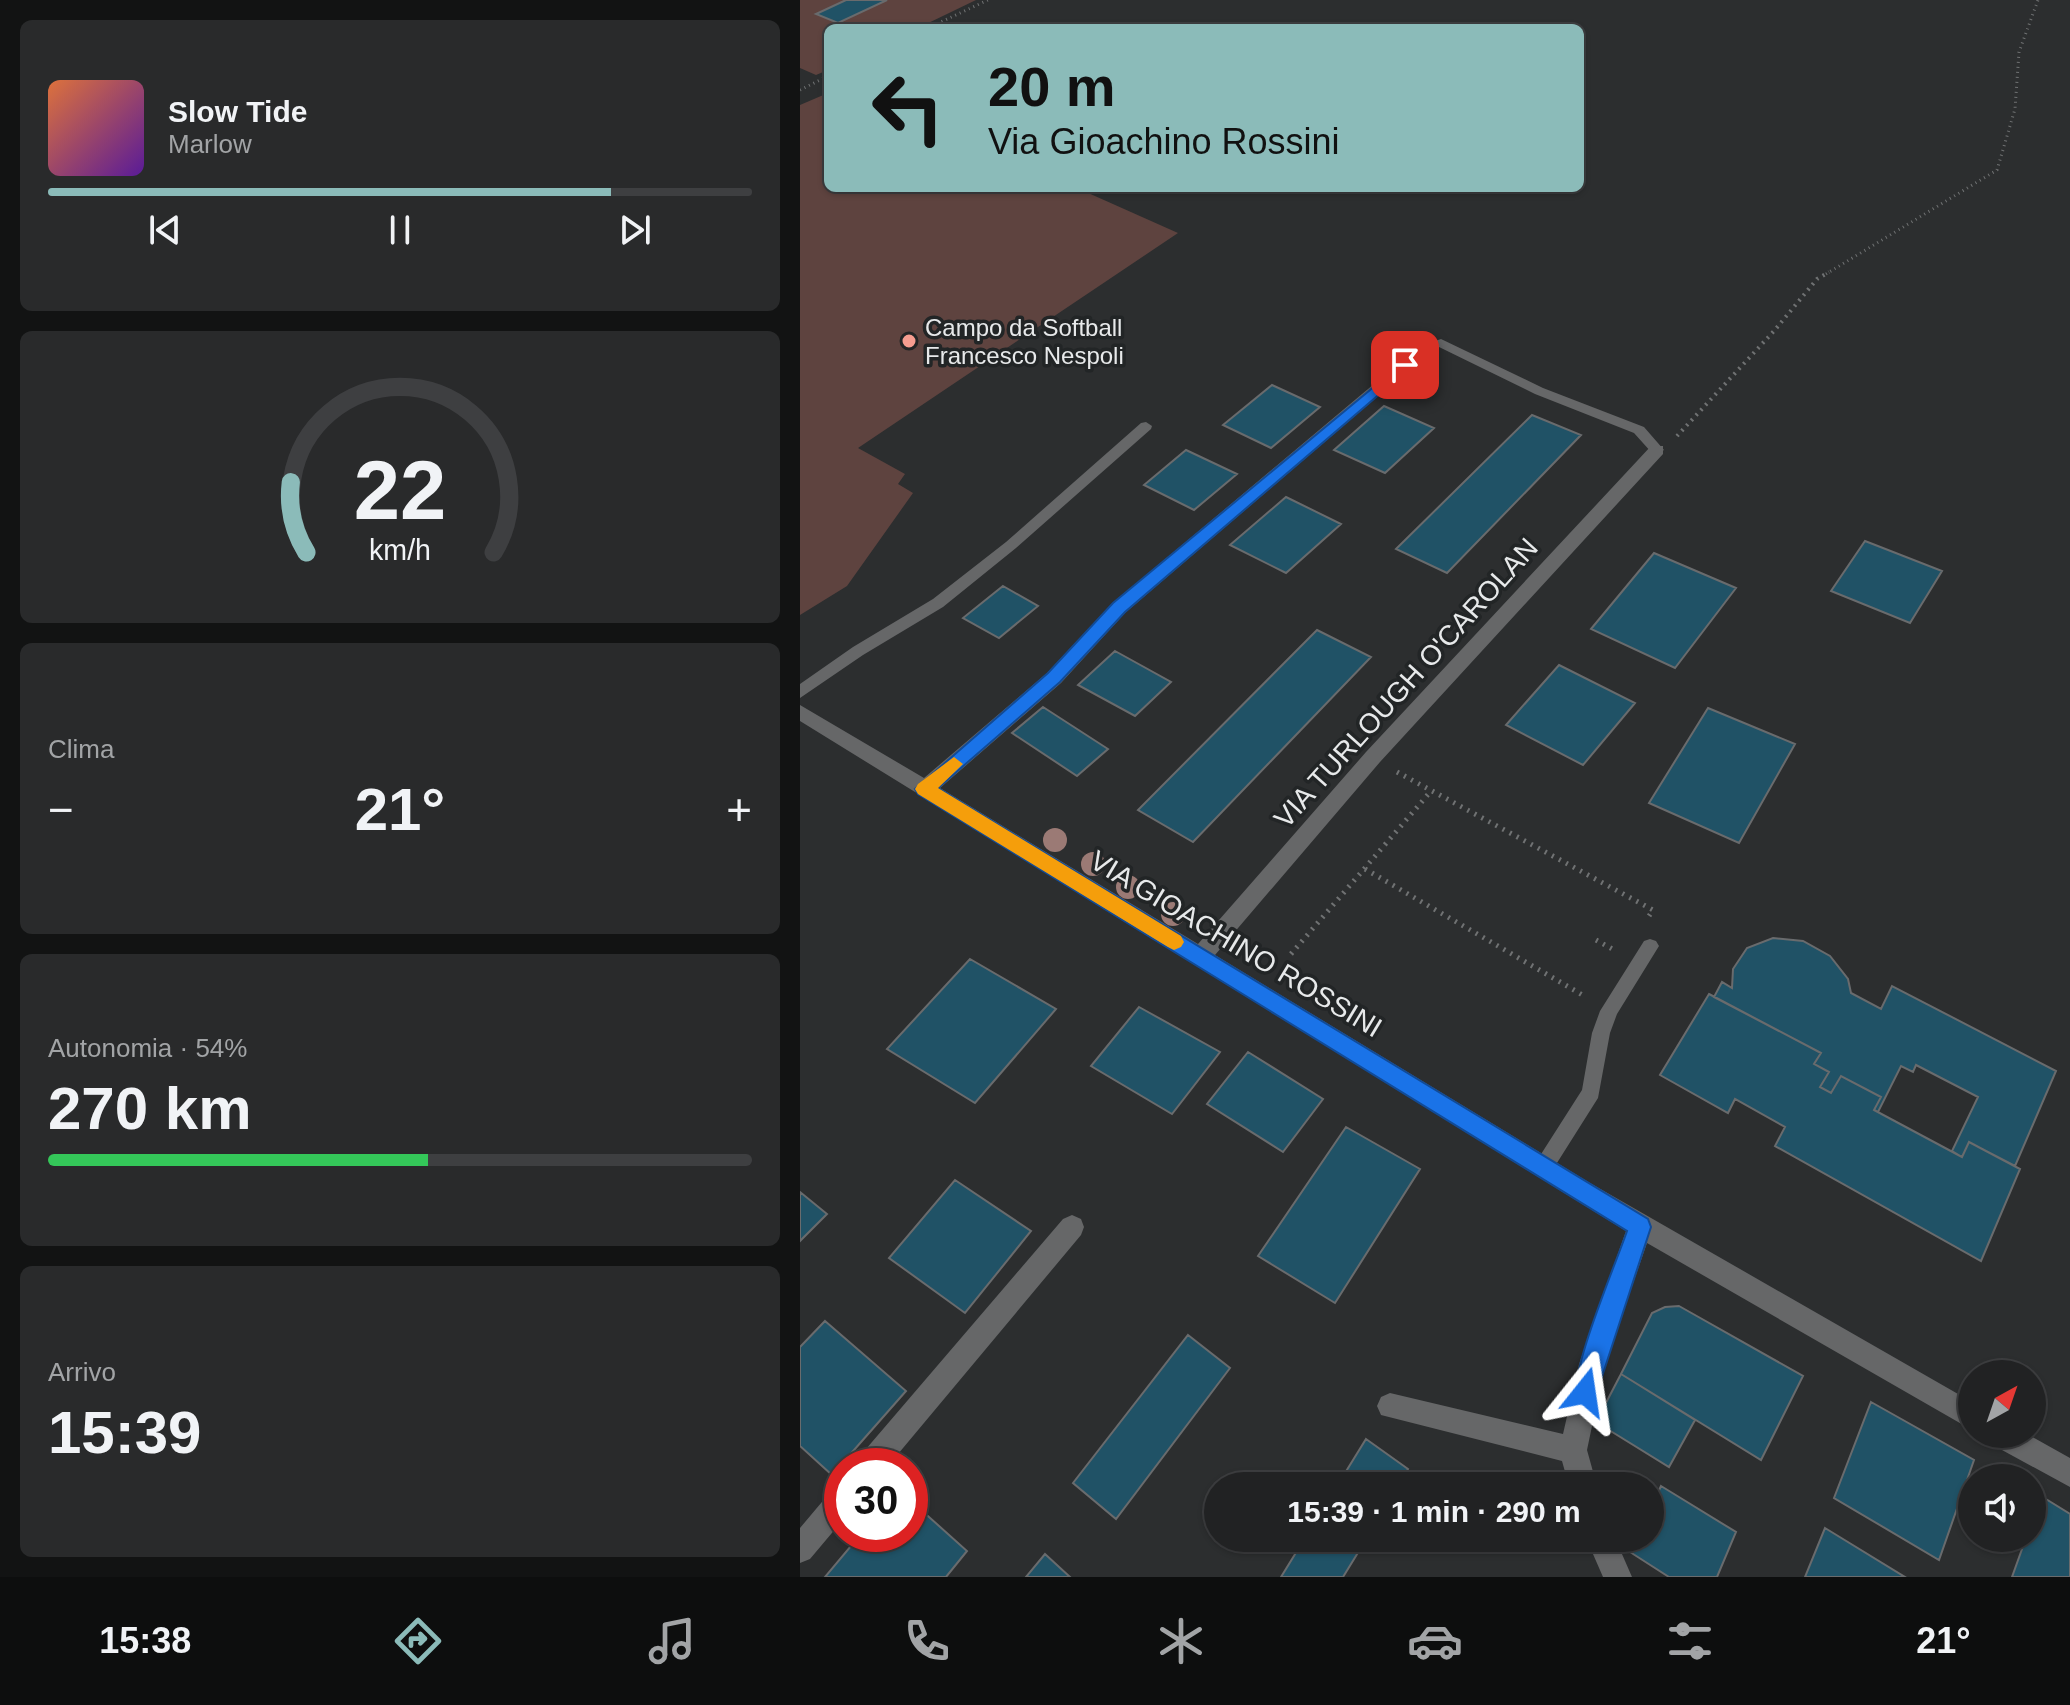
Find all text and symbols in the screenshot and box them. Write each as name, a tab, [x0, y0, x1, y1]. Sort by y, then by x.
text: 20 m	[988, 55, 1116, 118]
icon: left	[856, 56, 960, 160]
text: Slow Tide	[168, 95, 307, 128]
text: Via Gioachino Rossini	[988, 121, 1340, 162]
text: Marlow	[168, 129, 252, 159]
icon: previous	[143, 208, 187, 252]
icon: pause	[378, 208, 422, 252]
icon: next	[613, 208, 657, 252]
place label: Campo da Softball Francesco Nespoli	[925, 314, 1124, 369]
pin	[1371, 331, 1439, 399]
marker: Campo da Softball Francesco Nespoli	[900, 332, 918, 350]
icon: arrive	[1383, 343, 1427, 387]
text: 22	[354, 444, 446, 537]
street label: VIA TURLOUGH O'CAROLAN	[1268, 532, 1544, 834]
text: km/h	[369, 534, 431, 566]
text: Clima	[48, 734, 114, 764]
text: 21°	[355, 776, 445, 843]
text: −	[48, 785, 74, 834]
text: +	[726, 785, 752, 834]
street label: VIA GIOACHINO ROSSINI	[1085, 845, 1387, 1043]
text: Autonomia · 54%	[48, 1033, 247, 1063]
text: 270 km	[48, 1075, 252, 1142]
position arrow	[1543, 1350, 1627, 1434]
text: Arrivo	[48, 1357, 116, 1387]
north arrow	[1958, 1360, 2046, 1448]
map controls	[1958, 1360, 2046, 1552]
text: 15:39	[48, 1399, 201, 1466]
speed limit sign: 30	[824, 1448, 928, 1552]
button: sound	[1958, 1464, 2046, 1552]
text: 15:39 · 1 min · 290 m	[1287, 1495, 1581, 1528]
icon: directions	[390, 1613, 446, 1669]
icon: music	[644, 1613, 700, 1669]
icon: phone	[899, 1613, 955, 1669]
icon: climate	[1153, 1613, 1209, 1669]
icon: car	[1407, 1613, 1463, 1669]
icon: filters	[1662, 1613, 1718, 1669]
text: 15:38	[99, 1620, 191, 1661]
text: 21°	[1916, 1620, 1971, 1661]

